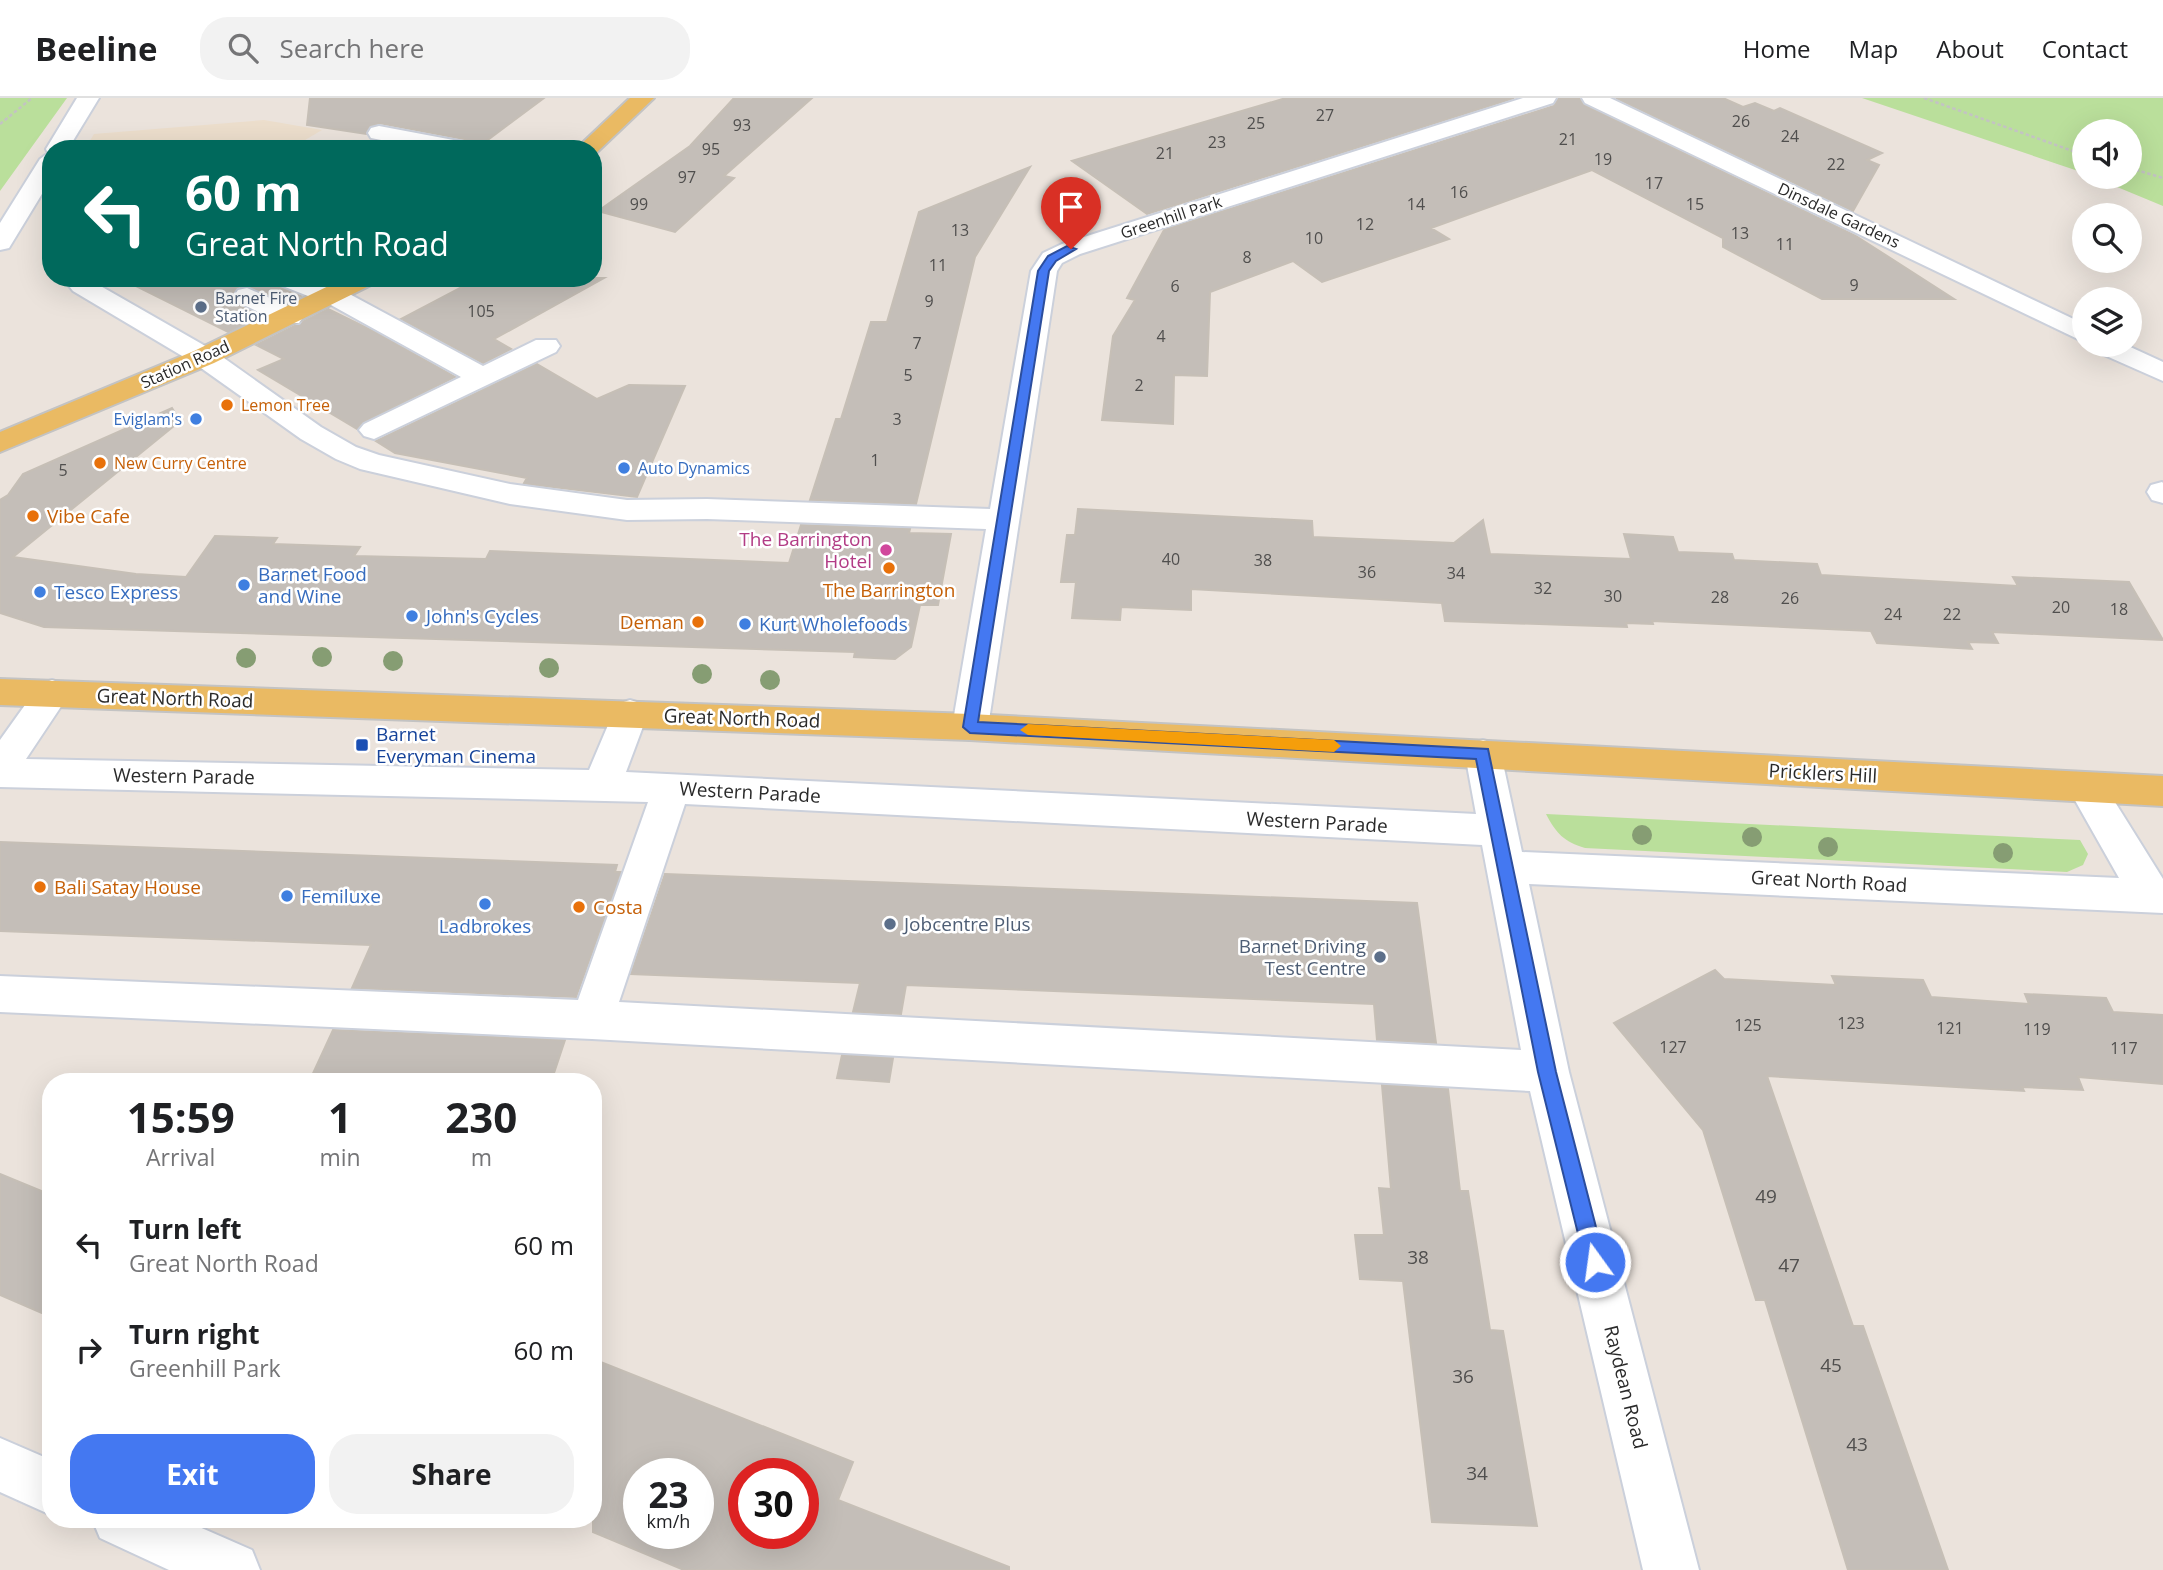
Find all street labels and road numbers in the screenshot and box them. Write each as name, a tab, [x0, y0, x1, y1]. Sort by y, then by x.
street label: Dinsdale Gardens	[1774, 177, 1904, 253]
street label: Greenhill Park	[1117, 190, 1225, 244]
street label: Station Road	[137, 335, 233, 393]
street label: Great North Road	[96, 682, 254, 714]
street label: Great North Road	[663, 702, 821, 734]
street label: Pricklers Hill	[1768, 757, 1878, 789]
street label: Western Parade	[113, 762, 255, 790]
street label: Western Parade	[679, 775, 821, 809]
street label: Western Parade	[1246, 805, 1388, 839]
street label: Great North Road	[1750, 864, 1908, 898]
street label: Raydean Road	[1598, 1322, 1654, 1452]

